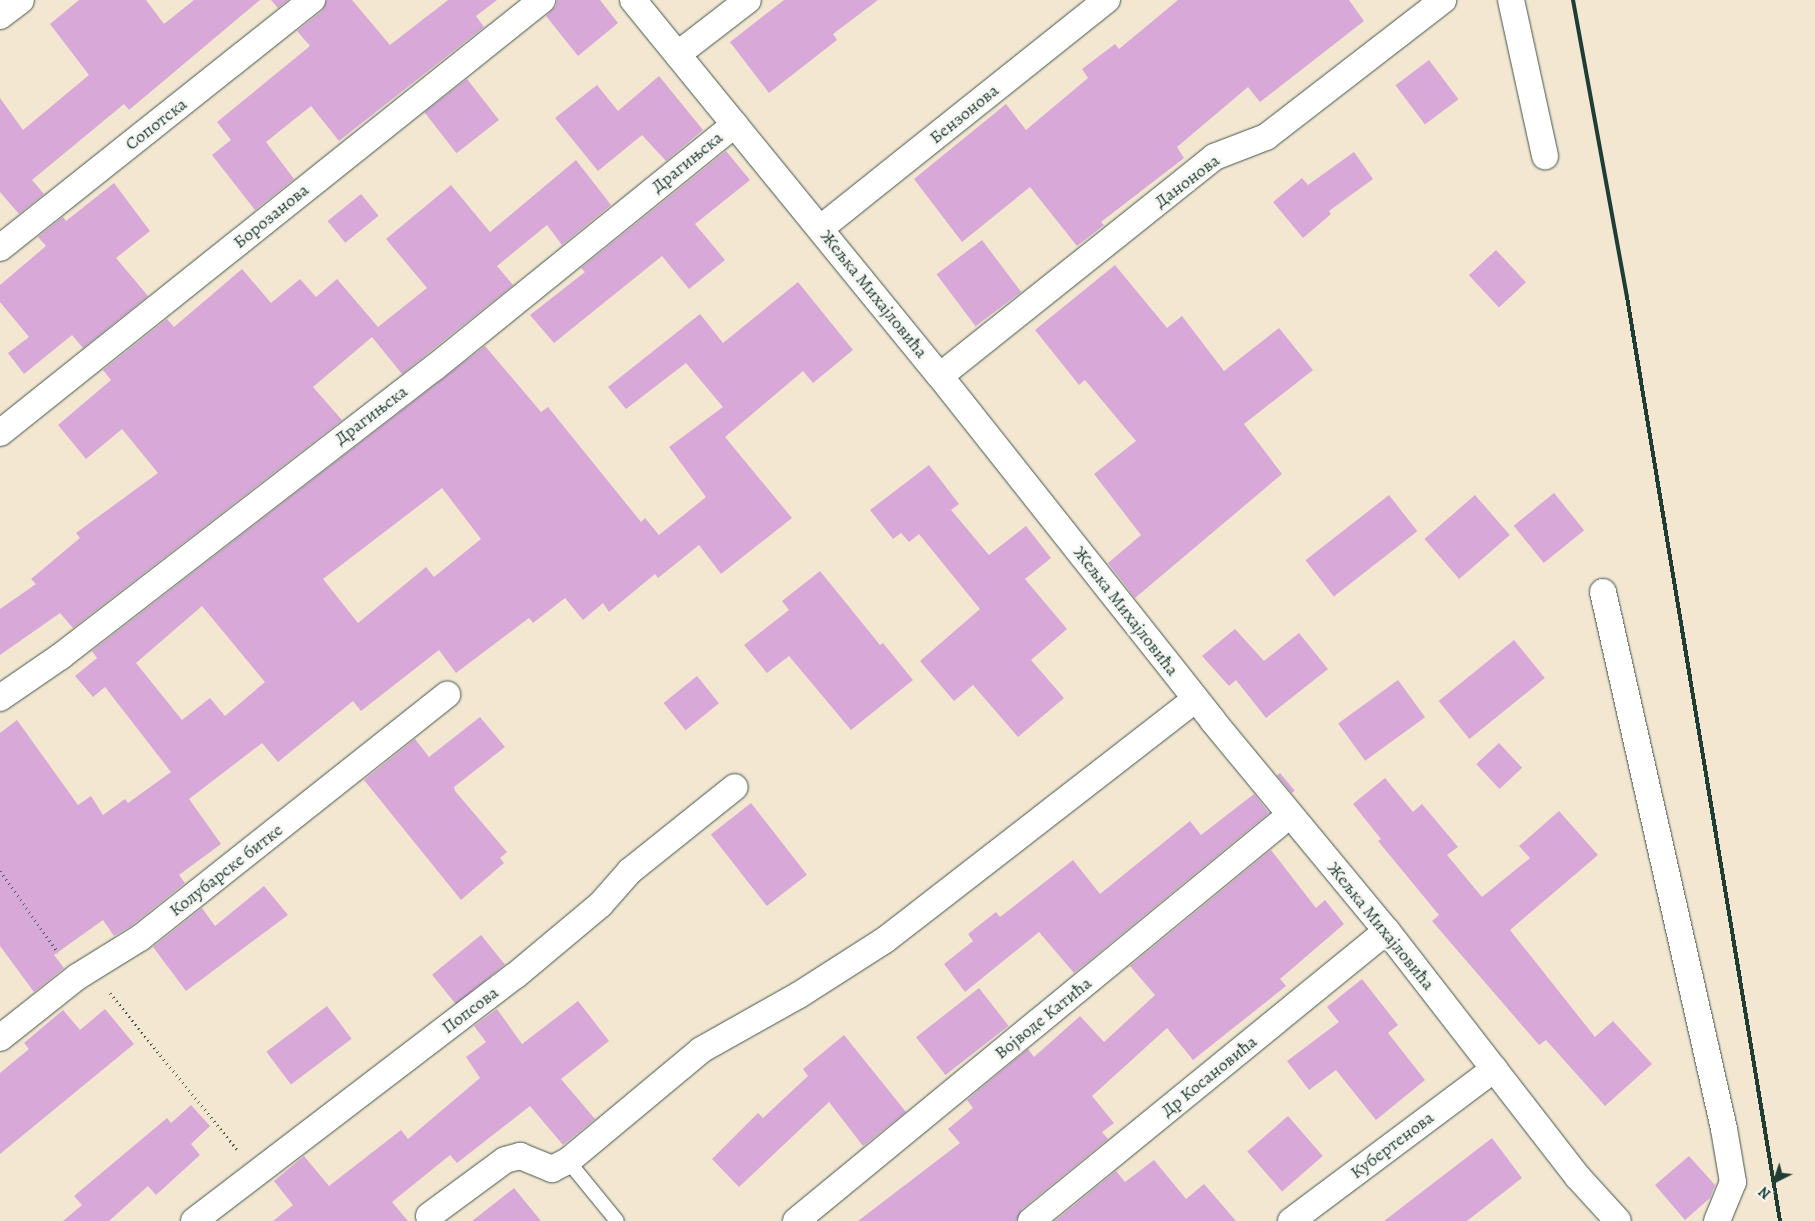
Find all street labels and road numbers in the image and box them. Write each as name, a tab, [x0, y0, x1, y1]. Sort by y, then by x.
street label: Бензонова	[925, 80, 1003, 148]
street label: Сопотска	[121, 93, 191, 155]
street label: Драгињска	[647, 127, 727, 197]
street label: Данонова	[1150, 150, 1224, 212]
street label: Борозанова	[229, 179, 313, 253]
street label: Жељка Михајловића	[816, 226, 932, 362]
street label: Драгињска	[330, 381, 412, 449]
street label: Жељка Михајловића	[1069, 542, 1183, 680]
street label: Колубарске битке	[165, 819, 287, 921]
street label: Жељка Михајловића	[1323, 858, 1439, 994]
street label: Војводе Катића	[990, 972, 1096, 1064]
street label: Попсова	[437, 982, 503, 1038]
street label: Др Косановића	[1157, 1031, 1261, 1121]
street label: Кубертенова	[1346, 1107, 1438, 1183]

